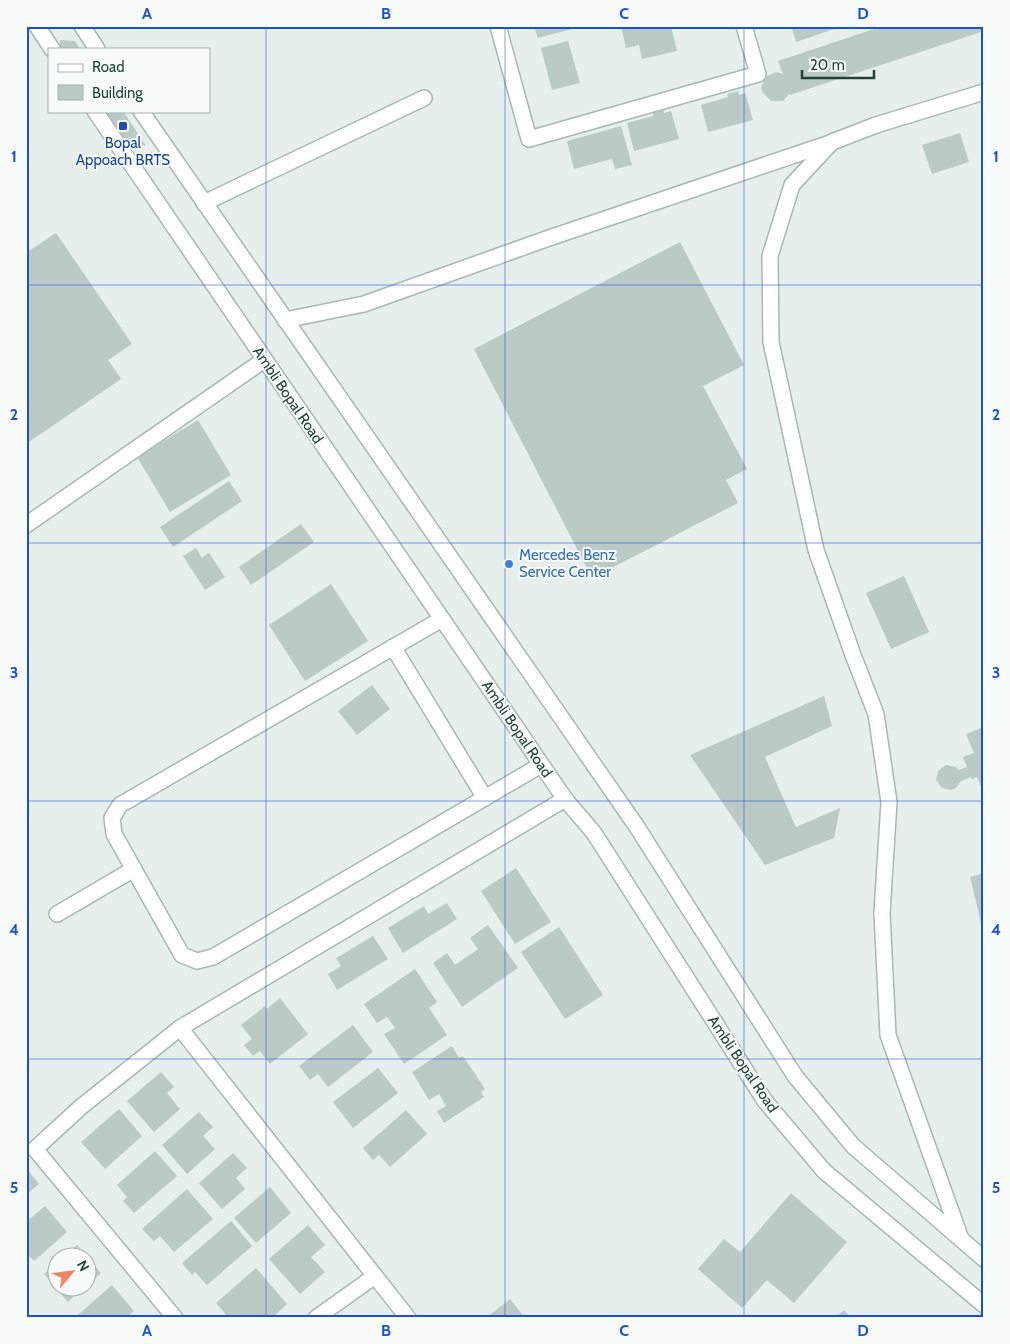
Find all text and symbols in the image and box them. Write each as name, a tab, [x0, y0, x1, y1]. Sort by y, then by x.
text: A	[142, 4, 152, 23]
text: B	[381, 4, 391, 23]
text: C	[619, 4, 629, 23]
text: D	[857, 4, 869, 23]
legend	[48, 48, 210, 112]
scale bar	[802, 48, 875, 80]
text: 20 m	[810, 56, 845, 74]
text: Road	[92, 58, 125, 76]
text: Building	[92, 84, 143, 102]
marker: Bopal Appoach BRTS	[117, 120, 129, 132]
place label: Bopal Appoach BRTS	[76, 134, 170, 169]
text: 1	[11, 147, 17, 166]
text: 1	[993, 147, 999, 166]
street label: Ambli Bopal Road	[249, 343, 327, 447]
text: 2	[10, 405, 18, 424]
text: 2	[992, 405, 1000, 424]
place label: Mercedes Benz Service Center	[519, 546, 615, 581]
marker: Mercedes Benz Service Center	[503, 558, 515, 570]
text: 3	[10, 663, 18, 682]
text: 3	[992, 663, 1000, 682]
street label: Ambli Bopal Road	[478, 677, 556, 781]
text: 4	[9, 920, 19, 939]
text: 4	[991, 920, 1001, 939]
street label: Ambli Bopal Road	[704, 1012, 782, 1116]
text: 5	[10, 1178, 18, 1197]
text: 5	[992, 1178, 1000, 1197]
north arrow	[48, 1246, 98, 1296]
text: N	[73, 1257, 94, 1274]
text: A	[142, 1321, 152, 1340]
text: B	[381, 1321, 391, 1340]
text: C	[619, 1321, 629, 1340]
text: D	[857, 1321, 869, 1340]

